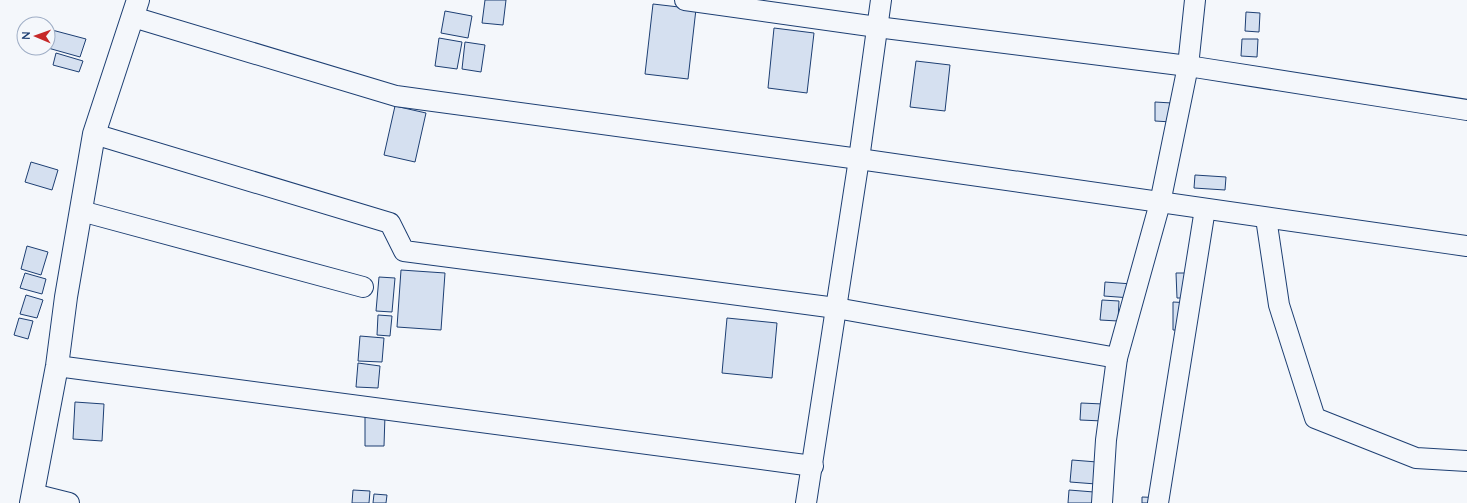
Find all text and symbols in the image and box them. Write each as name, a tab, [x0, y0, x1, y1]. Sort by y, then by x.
north arrow	[16, 16, 56, 56]
text: N	[19, 31, 32, 40]

